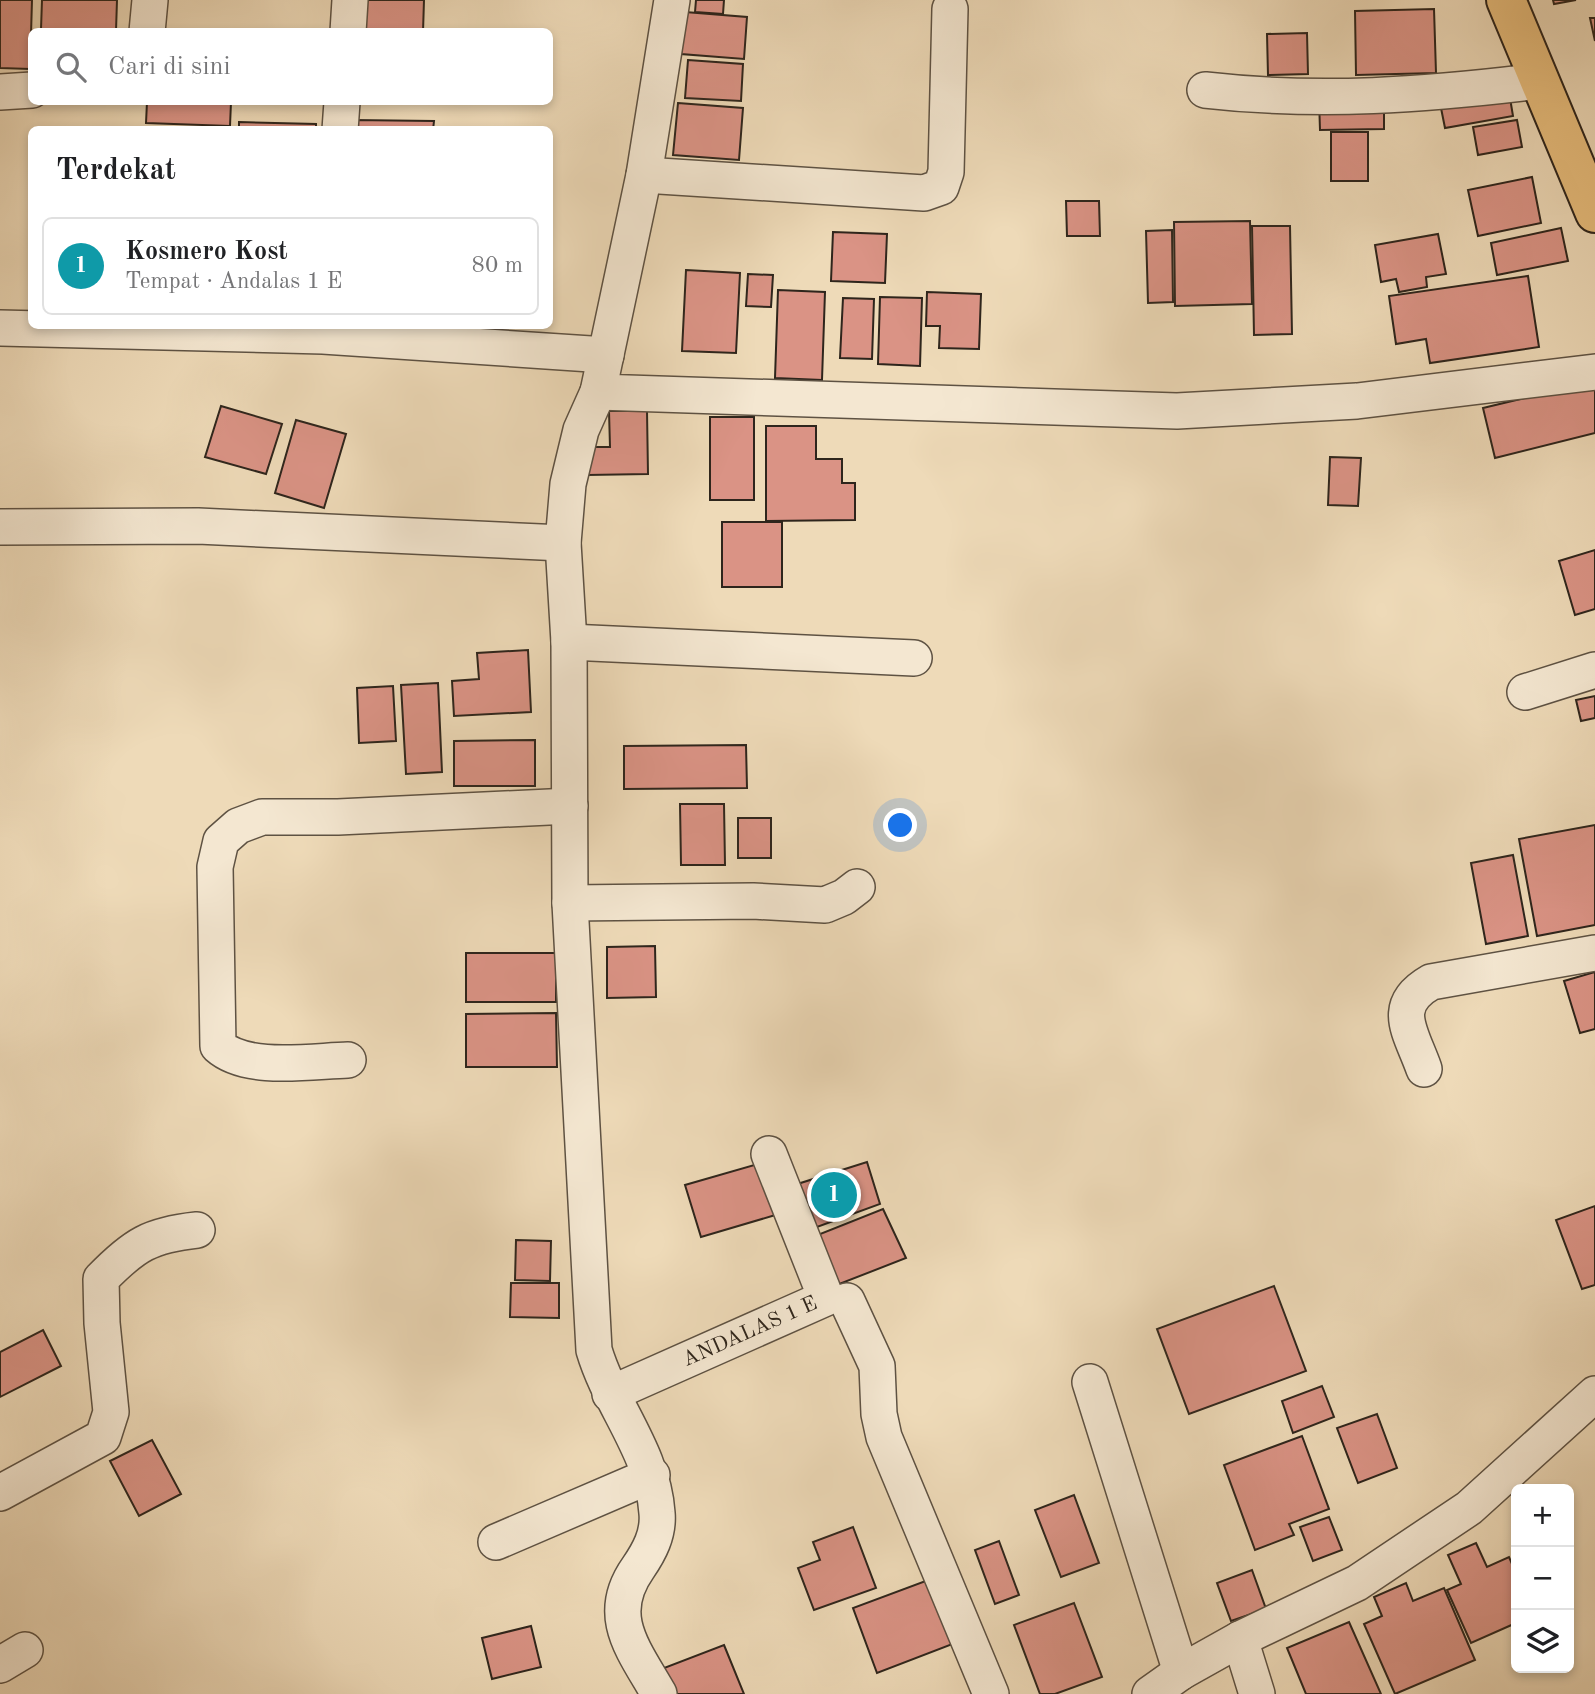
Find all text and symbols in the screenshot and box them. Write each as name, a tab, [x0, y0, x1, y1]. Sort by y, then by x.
search box	[28, 28, 553, 105]
icon: search	[52, 48, 90, 86]
text: Cari di sini	[108, 54, 230, 80]
text: Terdekat	[56, 156, 176, 186]
text: Kosmero Kost	[125, 239, 288, 265]
text: 1	[74, 254, 88, 277]
text: 80 m	[472, 254, 523, 277]
text: Tempat · Andalas 1 E	[125, 270, 342, 293]
your location	[883, 808, 917, 842]
pin: 1	[811, 1169, 857, 1221]
street label: ANDALAS 1 E	[680, 1293, 820, 1371]
map controls	[1511, 1484, 1574, 1673]
button: +	[1511, 1484, 1574, 1547]
button: −	[1511, 1547, 1574, 1610]
button: layers	[1511, 1610, 1574, 1673]

